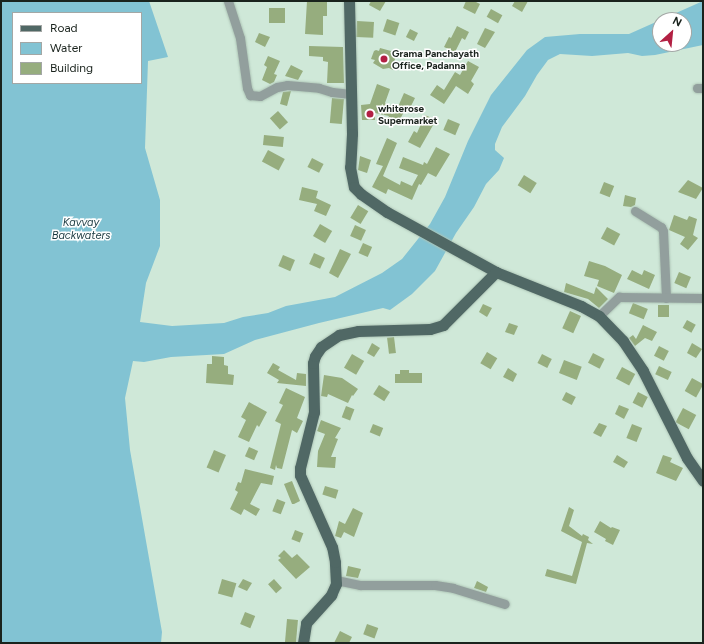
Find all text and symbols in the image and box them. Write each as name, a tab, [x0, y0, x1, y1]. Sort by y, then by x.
legend	[12, 12, 142, 84]
north arrow	[652, 12, 692, 52]
text: N	[670, 14, 684, 29]
text: Road	[50, 21, 78, 35]
text: Water	[50, 41, 82, 55]
place label: Grama Panchayath Office, Padanna	[392, 47, 479, 70]
marker: Grama Panchayath Office, Padanna	[379, 54, 389, 64]
text: Building	[50, 61, 93, 75]
place label: whiterose Supermarket	[378, 102, 438, 126]
marker: whiterose Supermarket	[365, 109, 375, 119]
water label: Kavvay Backwaters	[52, 217, 110, 243]

